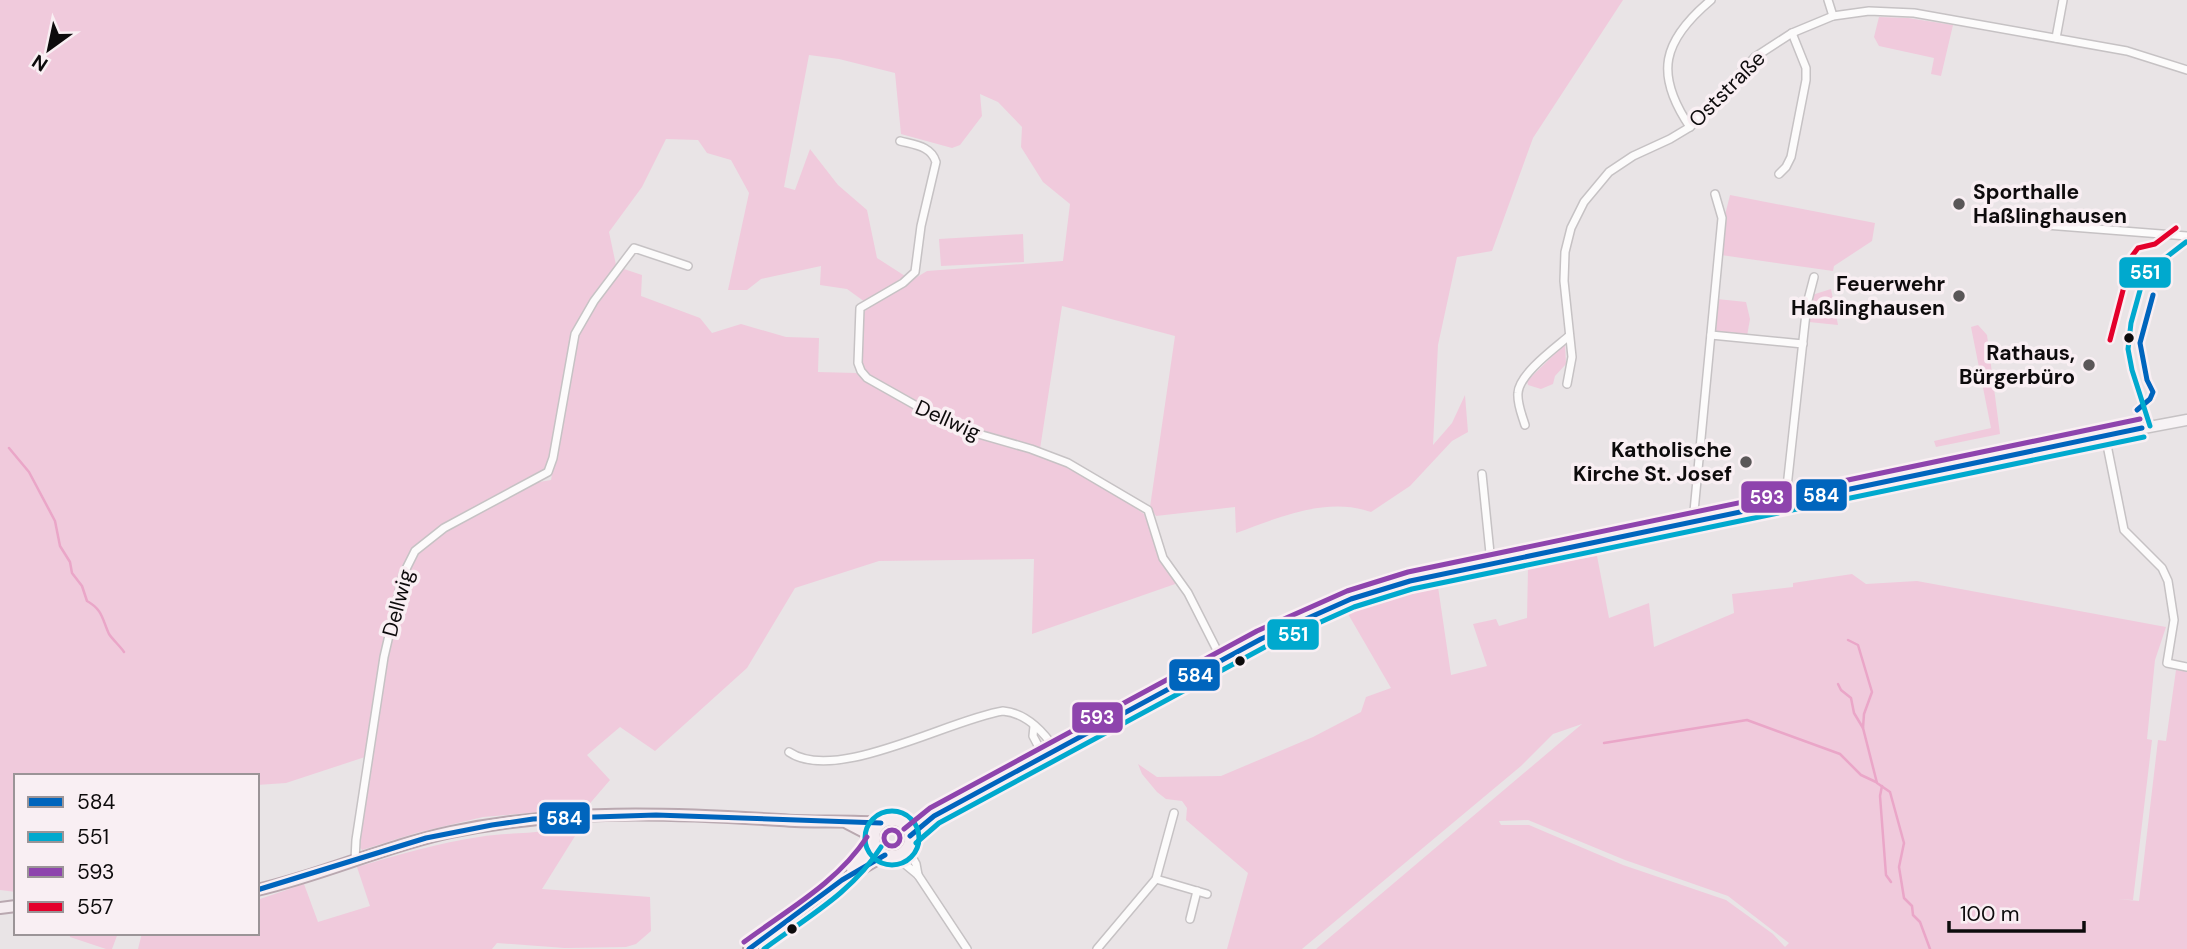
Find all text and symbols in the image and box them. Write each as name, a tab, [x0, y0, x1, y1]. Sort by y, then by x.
north arrow	[14, 14, 84, 84]
street label: Oststraße	[1683, 45, 1771, 133]
text: N	[27, 49, 53, 77]
place label: Sporthalle Haßlinghausen	[1973, 178, 2127, 230]
marker: Sporthalle Haßlinghausen	[1951, 196, 1967, 212]
line badge: 551	[2118, 256, 2172, 289]
text: 551	[2130, 260, 2160, 285]
place label: Feuerwehr Haßlinghausen	[1791, 270, 1945, 322]
marker: Feuerwehr Haßlinghausen	[1951, 288, 1967, 304]
unlabelled marker	[2122, 331, 2136, 345]
place label: Rathaus, Bürgerbüro	[1959, 339, 2075, 391]
marker: Rathaus, Bürgerbüro	[2081, 357, 2097, 373]
street label: Dellwig	[911, 393, 985, 447]
place label: Katholische Kirche St. Josef	[1573, 436, 1732, 488]
marker: Katholische Kirche St. Josef	[1738, 454, 1754, 470]
line badge: 584	[1795, 478, 1848, 512]
line badge: 593	[1740, 480, 1793, 514]
text: 584	[1803, 483, 1839, 508]
text: 593	[1750, 485, 1784, 510]
street label: Dellwig	[376, 566, 420, 640]
line badge: 551	[1266, 618, 1320, 651]
text: 551	[1278, 622, 1308, 647]
unlabelled marker	[1233, 654, 1247, 668]
line badge: 584	[1168, 658, 1221, 692]
text: 584	[1177, 663, 1213, 688]
line badge: 593	[1071, 701, 1124, 734]
text: 593	[1080, 705, 1114, 730]
legend	[14, 774, 259, 935]
text: 584	[77, 788, 116, 816]
line badge: 584	[538, 801, 591, 835]
text: 584	[546, 806, 582, 831]
text: 551	[77, 823, 109, 851]
text: 593	[77, 858, 114, 886]
scale bar	[1949, 890, 2084, 934]
text: 557	[77, 893, 113, 921]
text: 100 m	[1960, 900, 2020, 928]
unlabelled marker	[785, 922, 799, 936]

